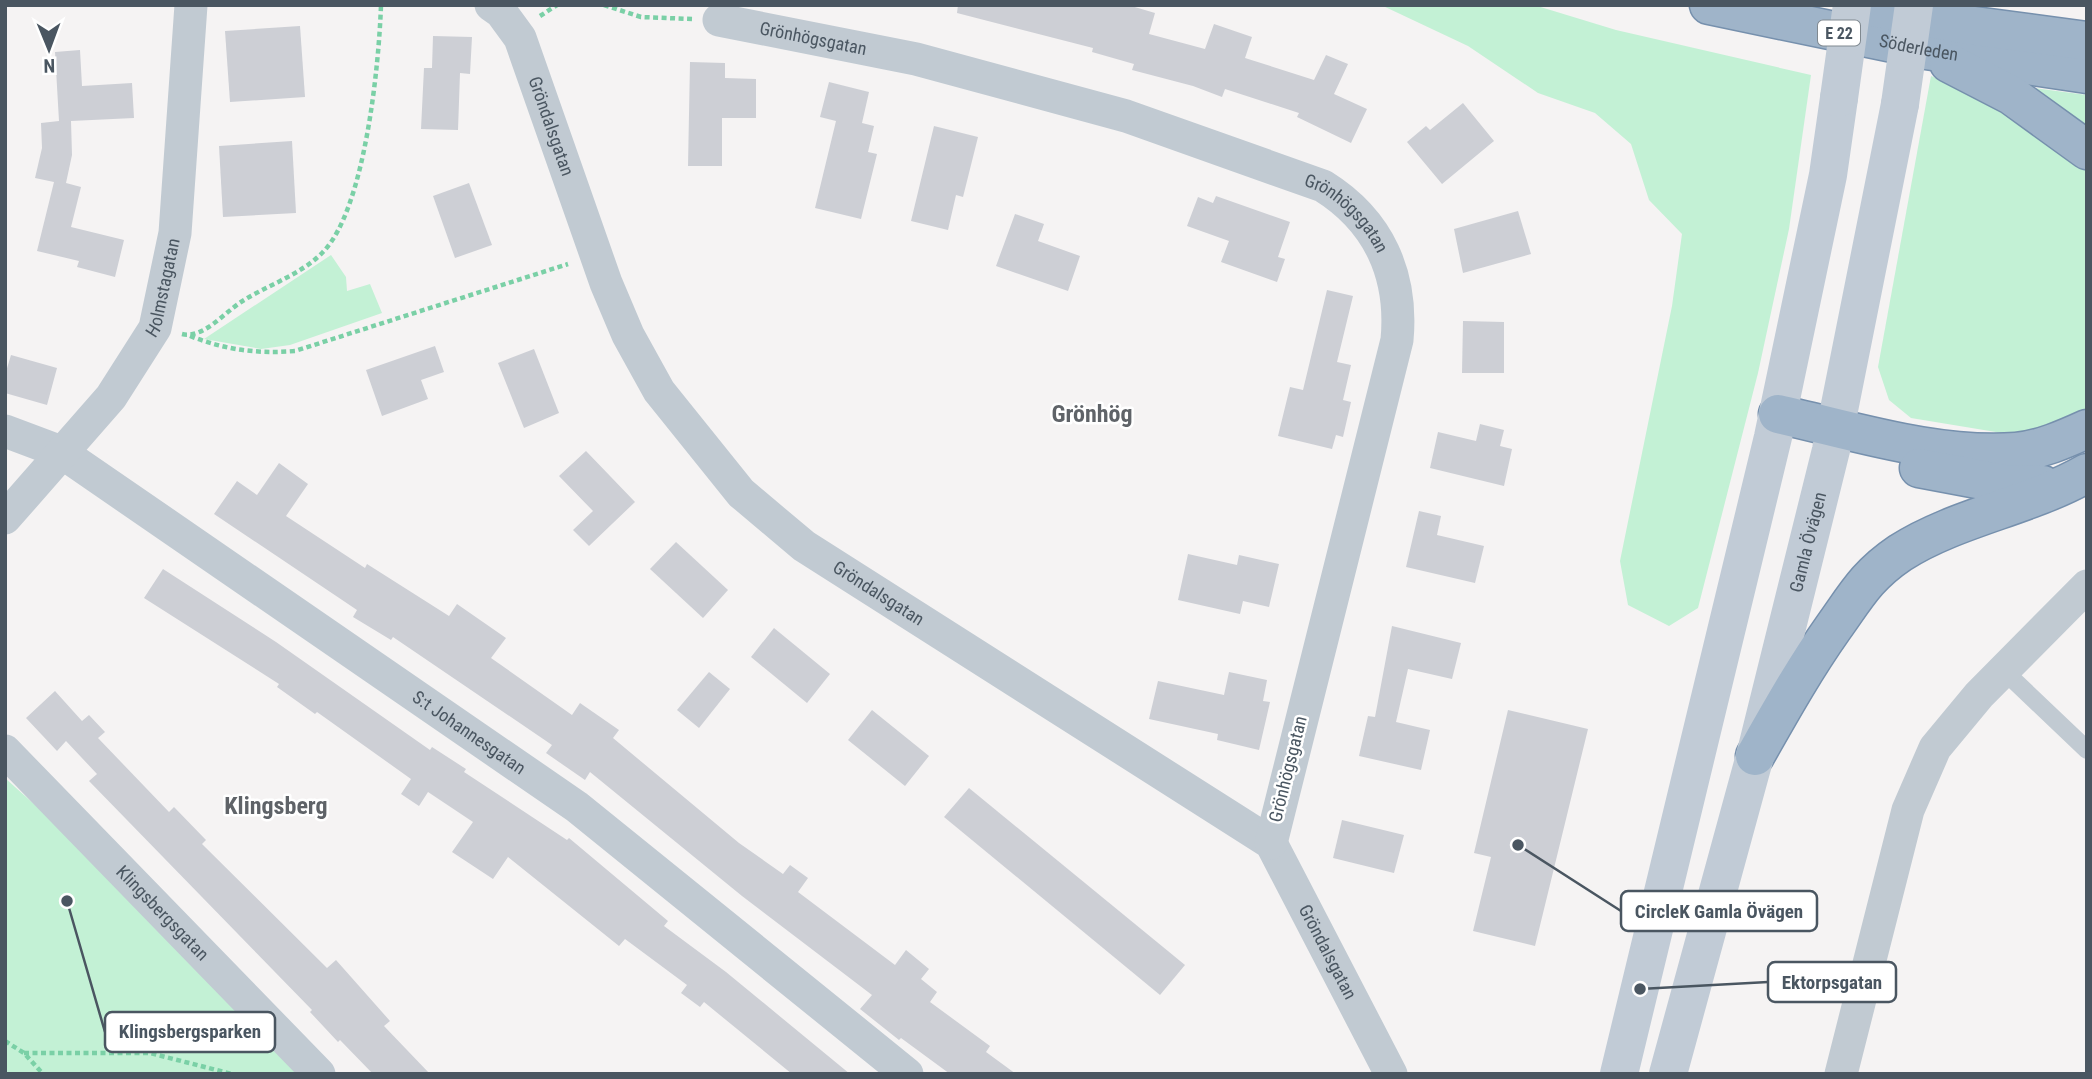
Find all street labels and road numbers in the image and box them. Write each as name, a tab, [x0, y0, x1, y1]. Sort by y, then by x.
street label: Grönhögsgatan	[758, 17, 869, 59]
road number: E 22	[1818, 20, 1860, 46]
street label: Söderleden	[1877, 30, 1960, 65]
street label: Gröndalsgatan	[524, 74, 579, 179]
street label: Grönhögsgatan	[1302, 169, 1393, 256]
street label: Holmstagatan	[141, 236, 184, 341]
street label: Gamla Övägen	[1785, 490, 1830, 594]
street label: Gröndalsgatan	[829, 556, 928, 630]
street label: S:t Johannesgatan	[409, 686, 530, 778]
street label: Grönhögsgatan	[1264, 714, 1311, 824]
street label: Klingsbergsgatan	[112, 861, 214, 964]
street label: Gröndalsgatan	[1295, 901, 1361, 1003]

